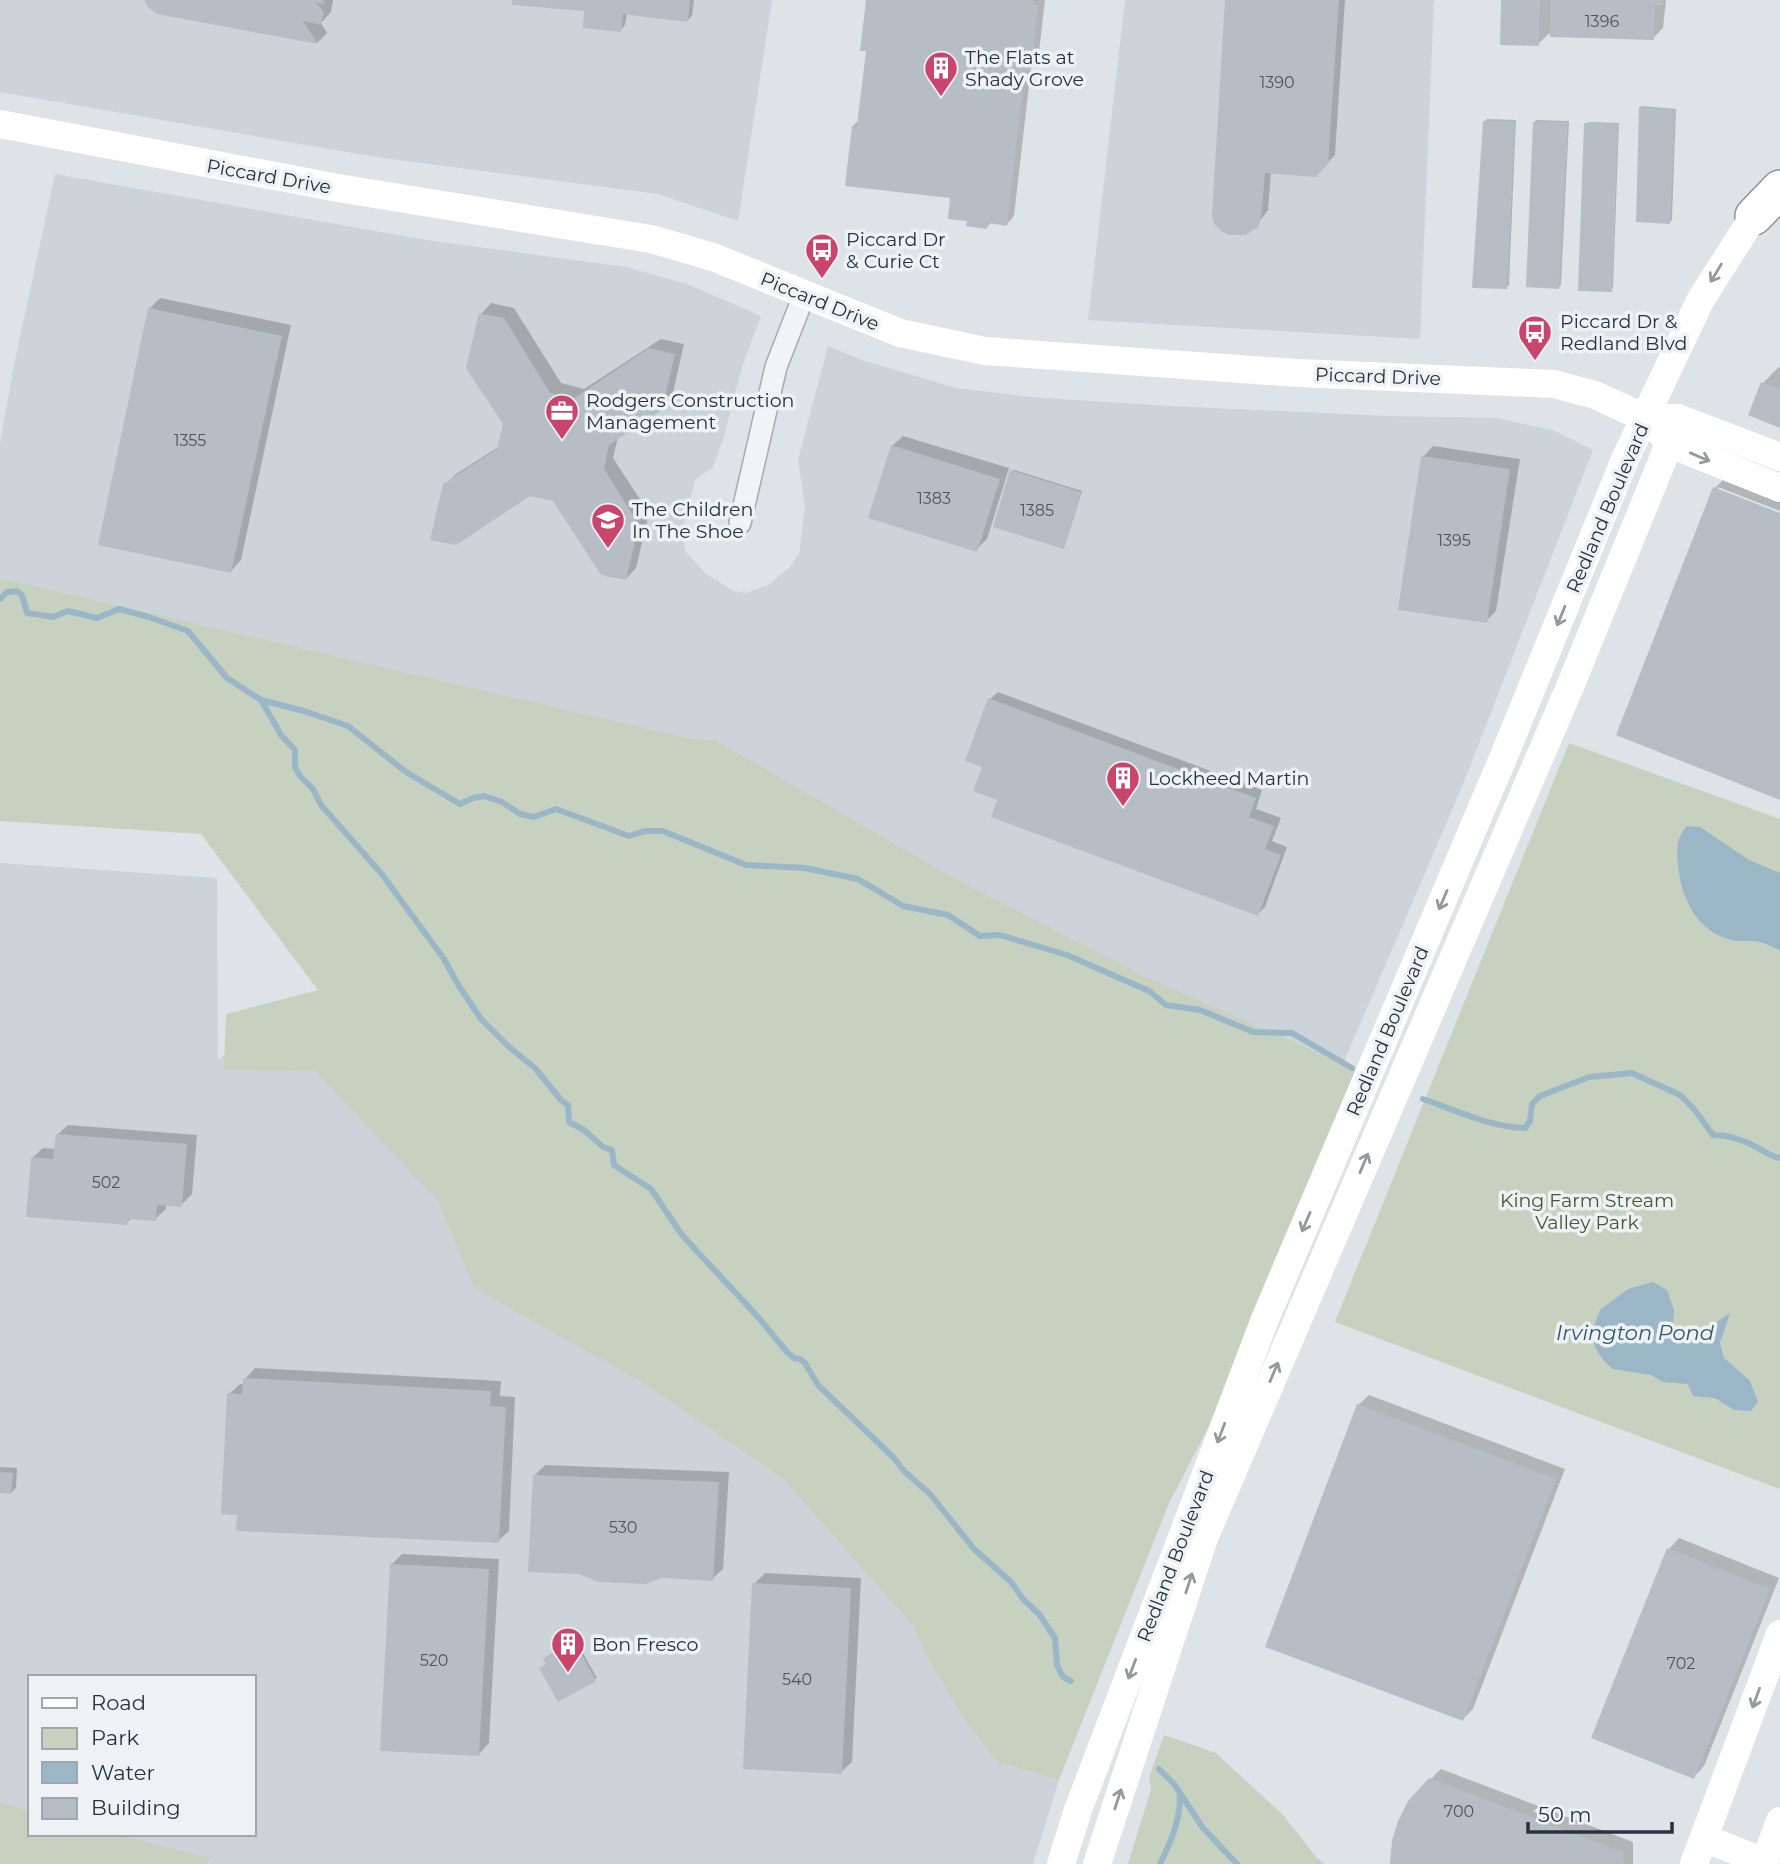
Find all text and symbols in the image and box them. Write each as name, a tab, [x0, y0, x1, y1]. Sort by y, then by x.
house number: 1396	[1585, 12, 1619, 31]
place label: The Flats at Shady Grove	[965, 46, 1084, 91]
building icon: The Flats at Shady Grove	[922, 49, 960, 98]
house number: 1390	[1259, 73, 1295, 92]
street label: Piccard Drive	[205, 154, 333, 199]
place label: Piccard Dr & Curie Ct	[846, 228, 946, 273]
bus stop icon: Piccard Dr & Curie Ct	[803, 231, 841, 280]
one-way arrow	[1709, 262, 1723, 282]
street label: Piccard Drive	[757, 267, 883, 336]
place label: Piccard Dr & Redland Blvd	[1560, 310, 1687, 355]
bus stop icon: Piccard Dr & Redland Blvd	[1516, 313, 1554, 362]
street label: Piccard Drive	[1315, 363, 1441, 390]
place label: Rodgers Construction Management	[586, 389, 794, 434]
office icon: Rodgers Construction Management	[543, 392, 581, 441]
street label: Redland Boulevard	[1561, 420, 1654, 596]
house number: 1355	[174, 431, 206, 450]
one-way arrow	[1689, 451, 1711, 464]
house number: 1383	[917, 489, 951, 508]
place label: The Children In The Shoe	[632, 498, 753, 543]
school or university icon: The Children In The Shoe	[589, 501, 627, 550]
house number: 1385	[1020, 501, 1054, 520]
house number: 1395	[1437, 531, 1471, 550]
one-way arrow	[1554, 605, 1567, 626]
building icon: Lockheed Martin	[1104, 759, 1142, 808]
place label: Lockheed Martin	[1148, 767, 1309, 790]
one-way arrow	[1436, 889, 1449, 910]
street label: Redland Boulevard	[1341, 943, 1434, 1119]
one-way arrow	[1358, 1153, 1371, 1174]
house number: 502	[92, 1173, 120, 1192]
park label: King Farm Stream Valley Park	[1500, 1189, 1674, 1234]
one-way arrow	[1299, 1211, 1312, 1232]
water label: Irvington Pond	[1556, 1320, 1715, 1345]
one-way arrow	[1269, 1362, 1282, 1384]
one-way arrow	[1214, 1422, 1227, 1444]
street label: Redland Boulevard	[1132, 1467, 1219, 1645]
house number: 530	[609, 1518, 637, 1537]
one-way arrow	[1183, 1572, 1196, 1594]
building icon: Bon Fresco	[549, 1625, 587, 1674]
place label: Bon Fresco	[592, 1633, 699, 1656]
house number: 520	[420, 1651, 448, 1670]
house number: 702	[1667, 1654, 1695, 1673]
one-way arrow	[1124, 1657, 1137, 1679]
house number: 540	[782, 1670, 812, 1689]
legend	[28, 1675, 256, 1836]
one-way arrow	[1749, 1687, 1761, 1709]
text: Road	[91, 1690, 146, 1715]
text: Park	[91, 1725, 139, 1750]
text: Water	[91, 1760, 155, 1785]
one-way arrow	[1113, 1789, 1125, 1811]
scale bar	[1528, 1790, 1672, 1834]
text: Building	[91, 1795, 181, 1820]
house number: 700	[1444, 1802, 1474, 1821]
text: 50 m	[1538, 1802, 1592, 1827]

